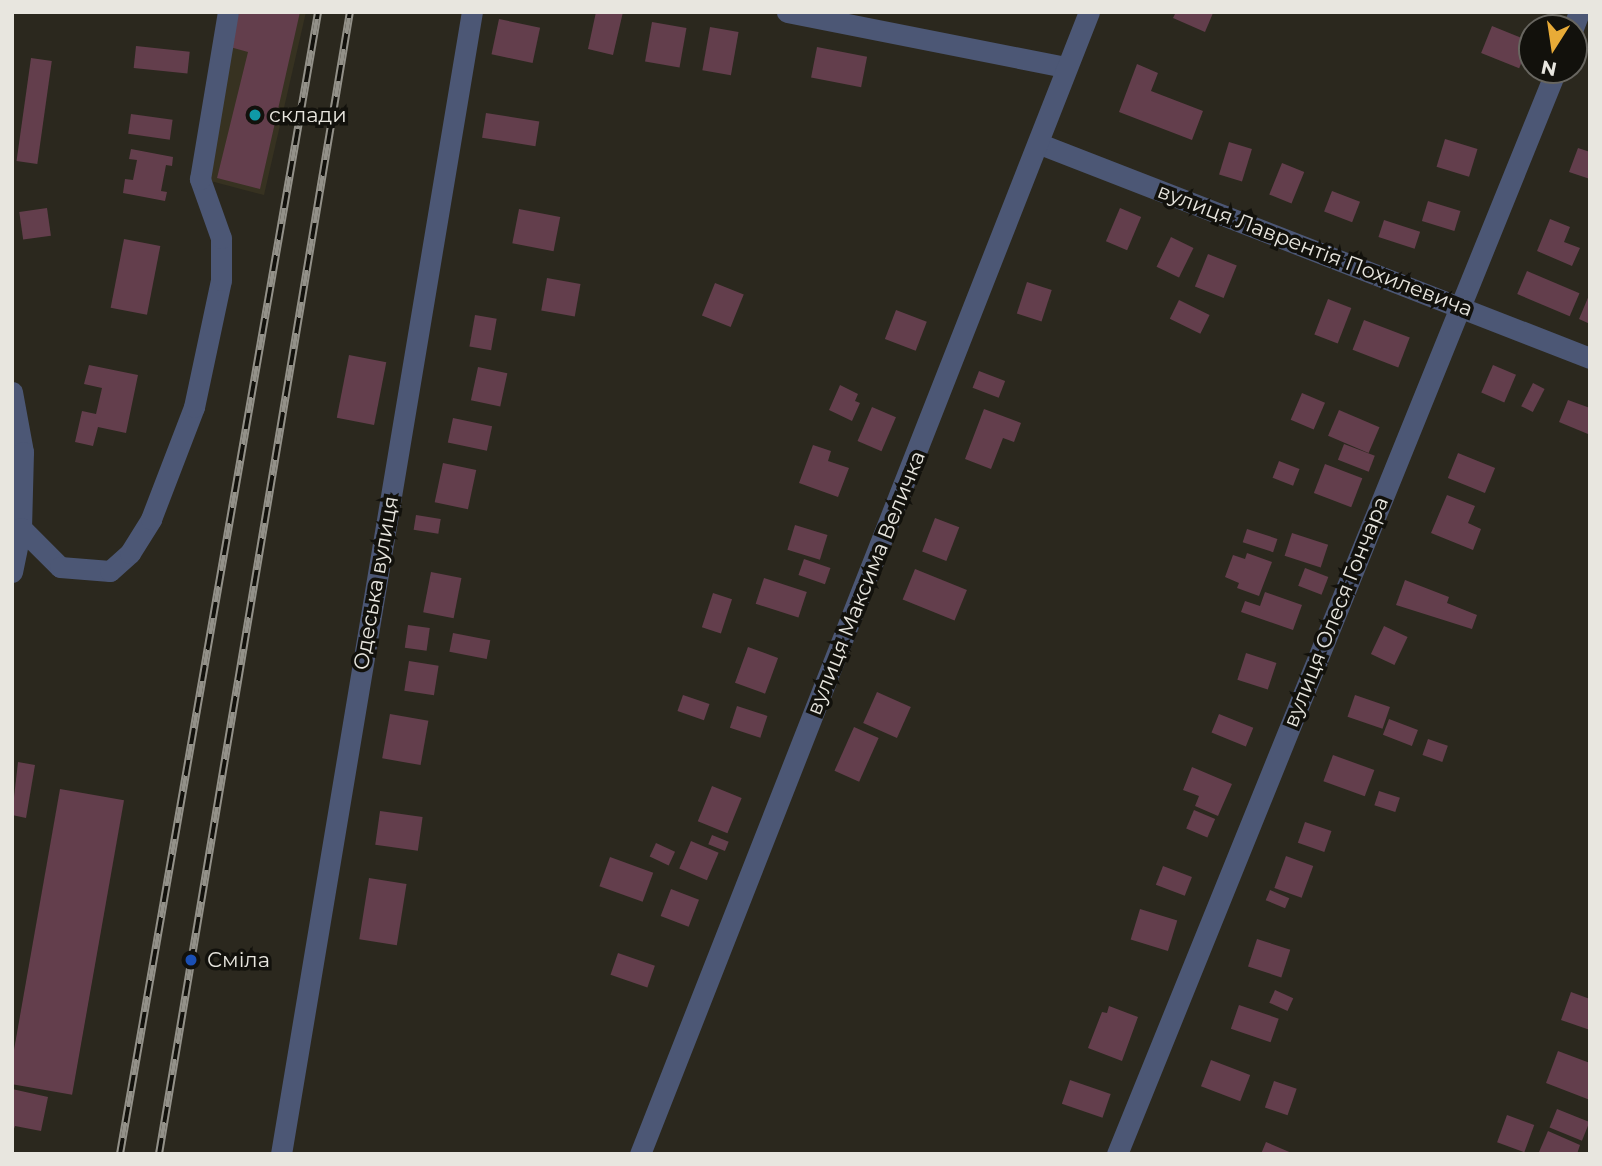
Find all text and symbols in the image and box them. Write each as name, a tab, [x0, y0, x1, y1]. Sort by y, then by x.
north arrow	[1518, 14, 1588, 84]
text: N	[1539, 55, 1559, 81]
place label: склади	[269, 102, 347, 128]
marker: склади	[247, 107, 263, 123]
street label: вулиця Лаврентія Похилевича	[1154, 178, 1476, 322]
street label: вулиця Максима Величка	[801, 447, 931, 719]
street label: вулиця Олеся Гончара	[1278, 493, 1394, 731]
street label: Одеська вулиця	[348, 494, 404, 672]
place label: Сміла	[207, 947, 270, 973]
marker: Сміла	[181, 950, 201, 970]

